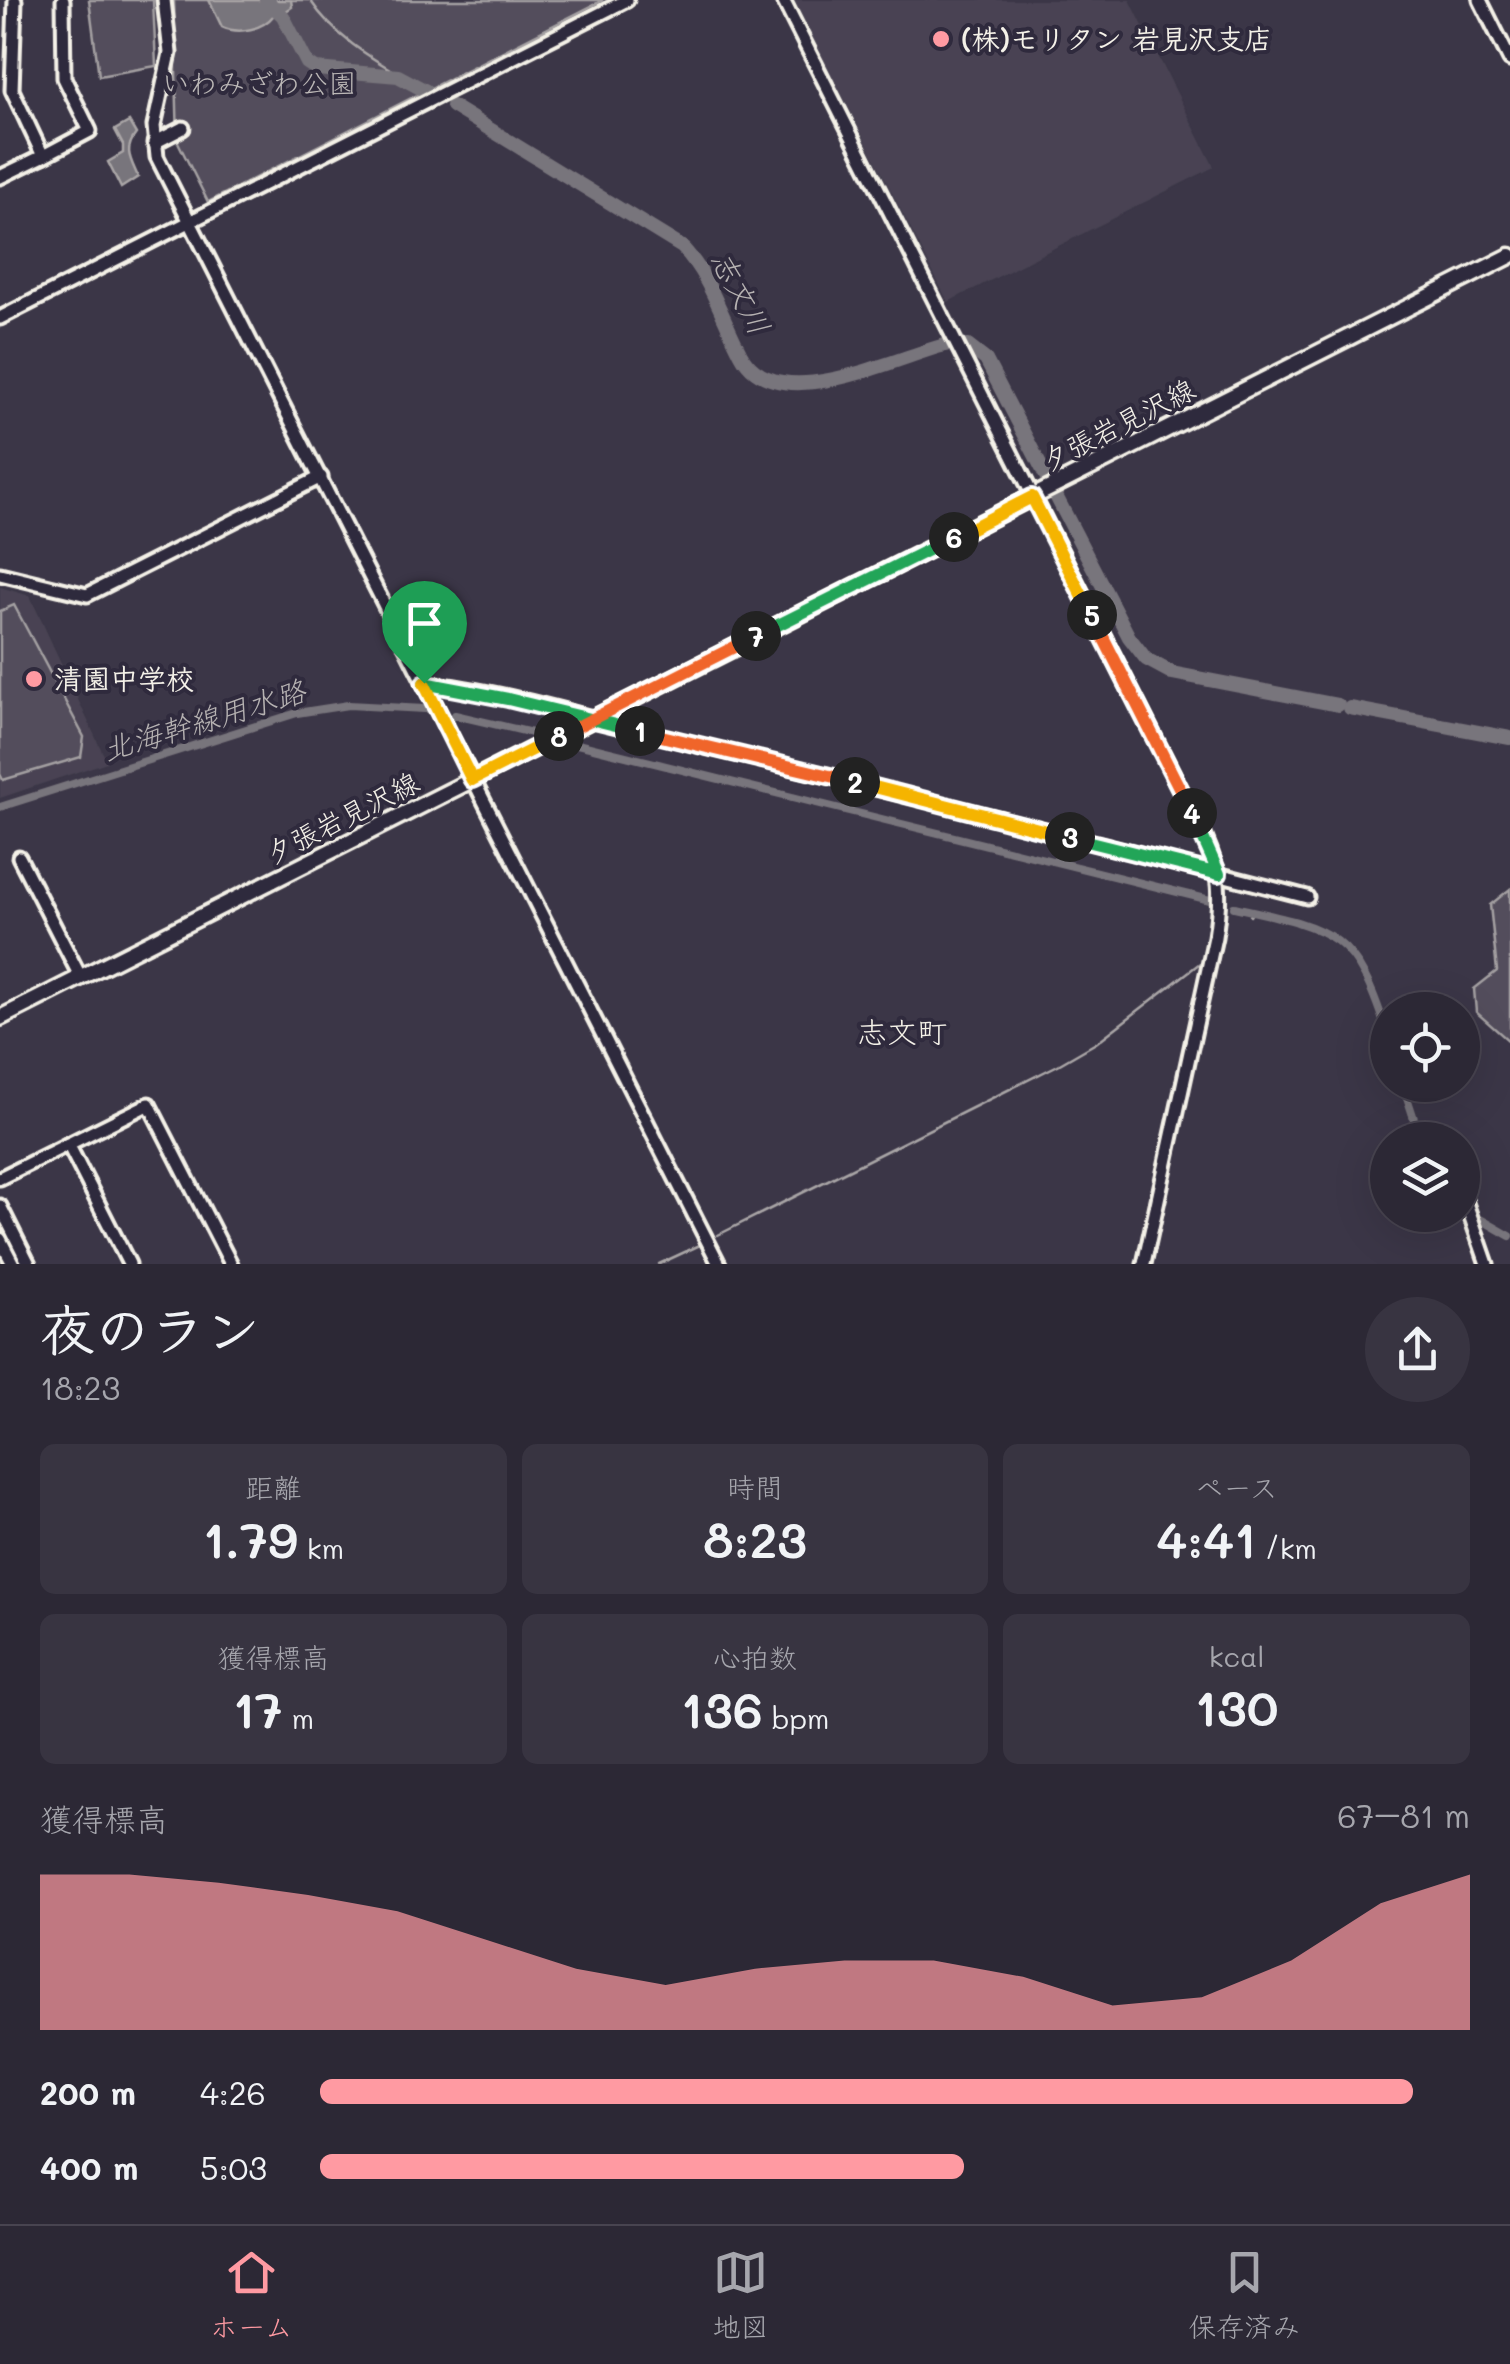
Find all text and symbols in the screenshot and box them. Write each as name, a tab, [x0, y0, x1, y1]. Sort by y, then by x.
place label: (株)モリタン 岩見沢支店	[961, 20, 1272, 56]
marker: (株)モリタン 岩見沢支店	[930, 28, 952, 50]
park label: いわみざわ公園	[162, 64, 356, 100]
water label: 志文川	[703, 243, 781, 341]
street label: 夕張岩見沢線	[1035, 370, 1201, 478]
pin: 6	[929, 512, 979, 562]
text: 6	[946, 519, 962, 555]
pin	[382, 581, 467, 684]
pin: 5	[1067, 590, 1117, 640]
icon: arrive	[397, 596, 452, 651]
text: 5	[1084, 597, 1100, 633]
pin: 7	[731, 611, 781, 661]
text: 7	[748, 618, 764, 654]
place label: 清園中学校	[54, 660, 194, 696]
marker: 清園中学校	[23, 668, 45, 690]
water label: 北海幹線用水路	[97, 669, 312, 769]
pin: 1	[615, 706, 665, 756]
pin: 8	[534, 711, 584, 761]
text: 1	[634, 713, 646, 749]
text: 8	[550, 718, 568, 754]
pin: 2	[830, 757, 880, 807]
street label: 夕張岩見沢線	[259, 763, 425, 871]
text: 2	[847, 764, 863, 800]
pin: 4	[1167, 788, 1217, 838]
text: 4	[1183, 795, 1201, 831]
pin: 3	[1045, 812, 1095, 862]
text: 3	[1062, 819, 1078, 855]
map controls	[1370, 992, 1480, 1232]
button: locate	[1370, 992, 1480, 1102]
district label: 志文町	[857, 1011, 947, 1051]
button: layers	[1370, 1122, 1480, 1232]
text: 夜のラン	[40, 1292, 260, 1364]
button: share	[1365, 1297, 1470, 1402]
text: 18:23	[40, 1366, 120, 1408]
text: 距離	[245, 1469, 301, 1505]
text: 時間	[727, 1469, 783, 1505]
text: ペース	[1195, 1469, 1278, 1505]
text: 1.79	[203, 1506, 298, 1572]
text: 8:23	[703, 1506, 807, 1572]
text: 4:41	[1156, 1506, 1256, 1572]
text: km	[298, 1530, 344, 1566]
text: /km	[1256, 1530, 1317, 1566]
text: kcal	[1209, 1638, 1265, 1674]
text: 獲得標高	[217, 1639, 329, 1675]
text: 心拍数	[713, 1639, 797, 1675]
text: 130	[1195, 1674, 1278, 1740]
text: 17	[233, 1676, 283, 1742]
text: 136	[681, 1676, 763, 1742]
text: m	[283, 1700, 314, 1736]
text: bpm	[763, 1700, 829, 1736]
text: 67–81 m	[1337, 1794, 1470, 1836]
text: 獲得標高	[40, 1797, 168, 1839]
text: 200 m	[40, 2071, 136, 2113]
text: 4:26	[200, 2071, 266, 2113]
text: 400 m	[40, 2146, 138, 2188]
text: 5:03	[200, 2146, 267, 2188]
tab: ホーム	[210, 2245, 293, 2345]
tab: 地図	[712, 2245, 768, 2345]
tab: 保存済み	[1188, 2245, 1300, 2345]

